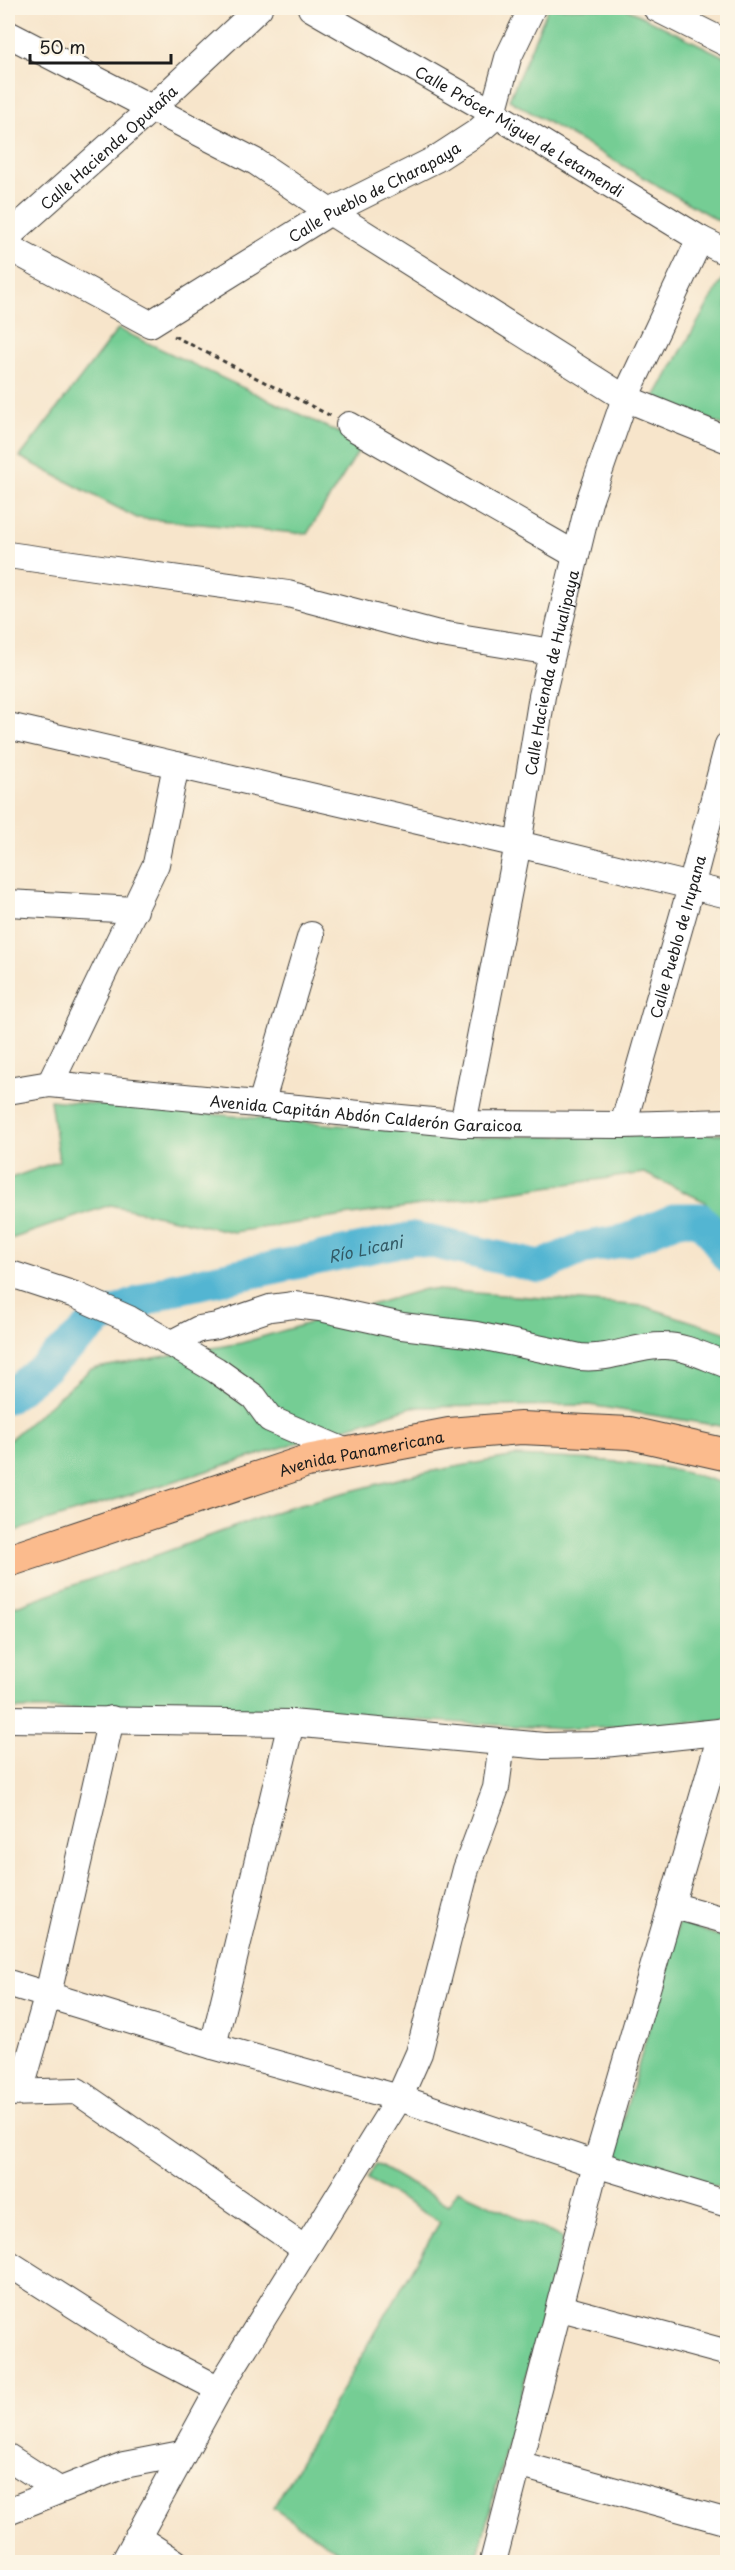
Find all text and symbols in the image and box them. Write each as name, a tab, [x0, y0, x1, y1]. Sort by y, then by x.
scale bar	[30, 27, 171, 65]
text: 50 m	[39, 33, 86, 60]
street label: Calle Prócer Miguel de Letamendi	[411, 59, 629, 202]
street label: Calle Hacienda Oputaña	[34, 79, 182, 214]
street label: Calle Pueblo de Charapaya	[283, 135, 465, 247]
street label: Calle Hacienda de Hualipaya	[518, 567, 584, 777]
street label: Calle Pueblo de Irupana	[643, 852, 711, 1021]
street label: Avenida Capitán Abdón Calderón Garaicoa	[209, 1088, 523, 1136]
water label: Río Licani	[326, 1228, 407, 1268]
street label: Avenida Panamericana	[275, 1424, 446, 1481]

